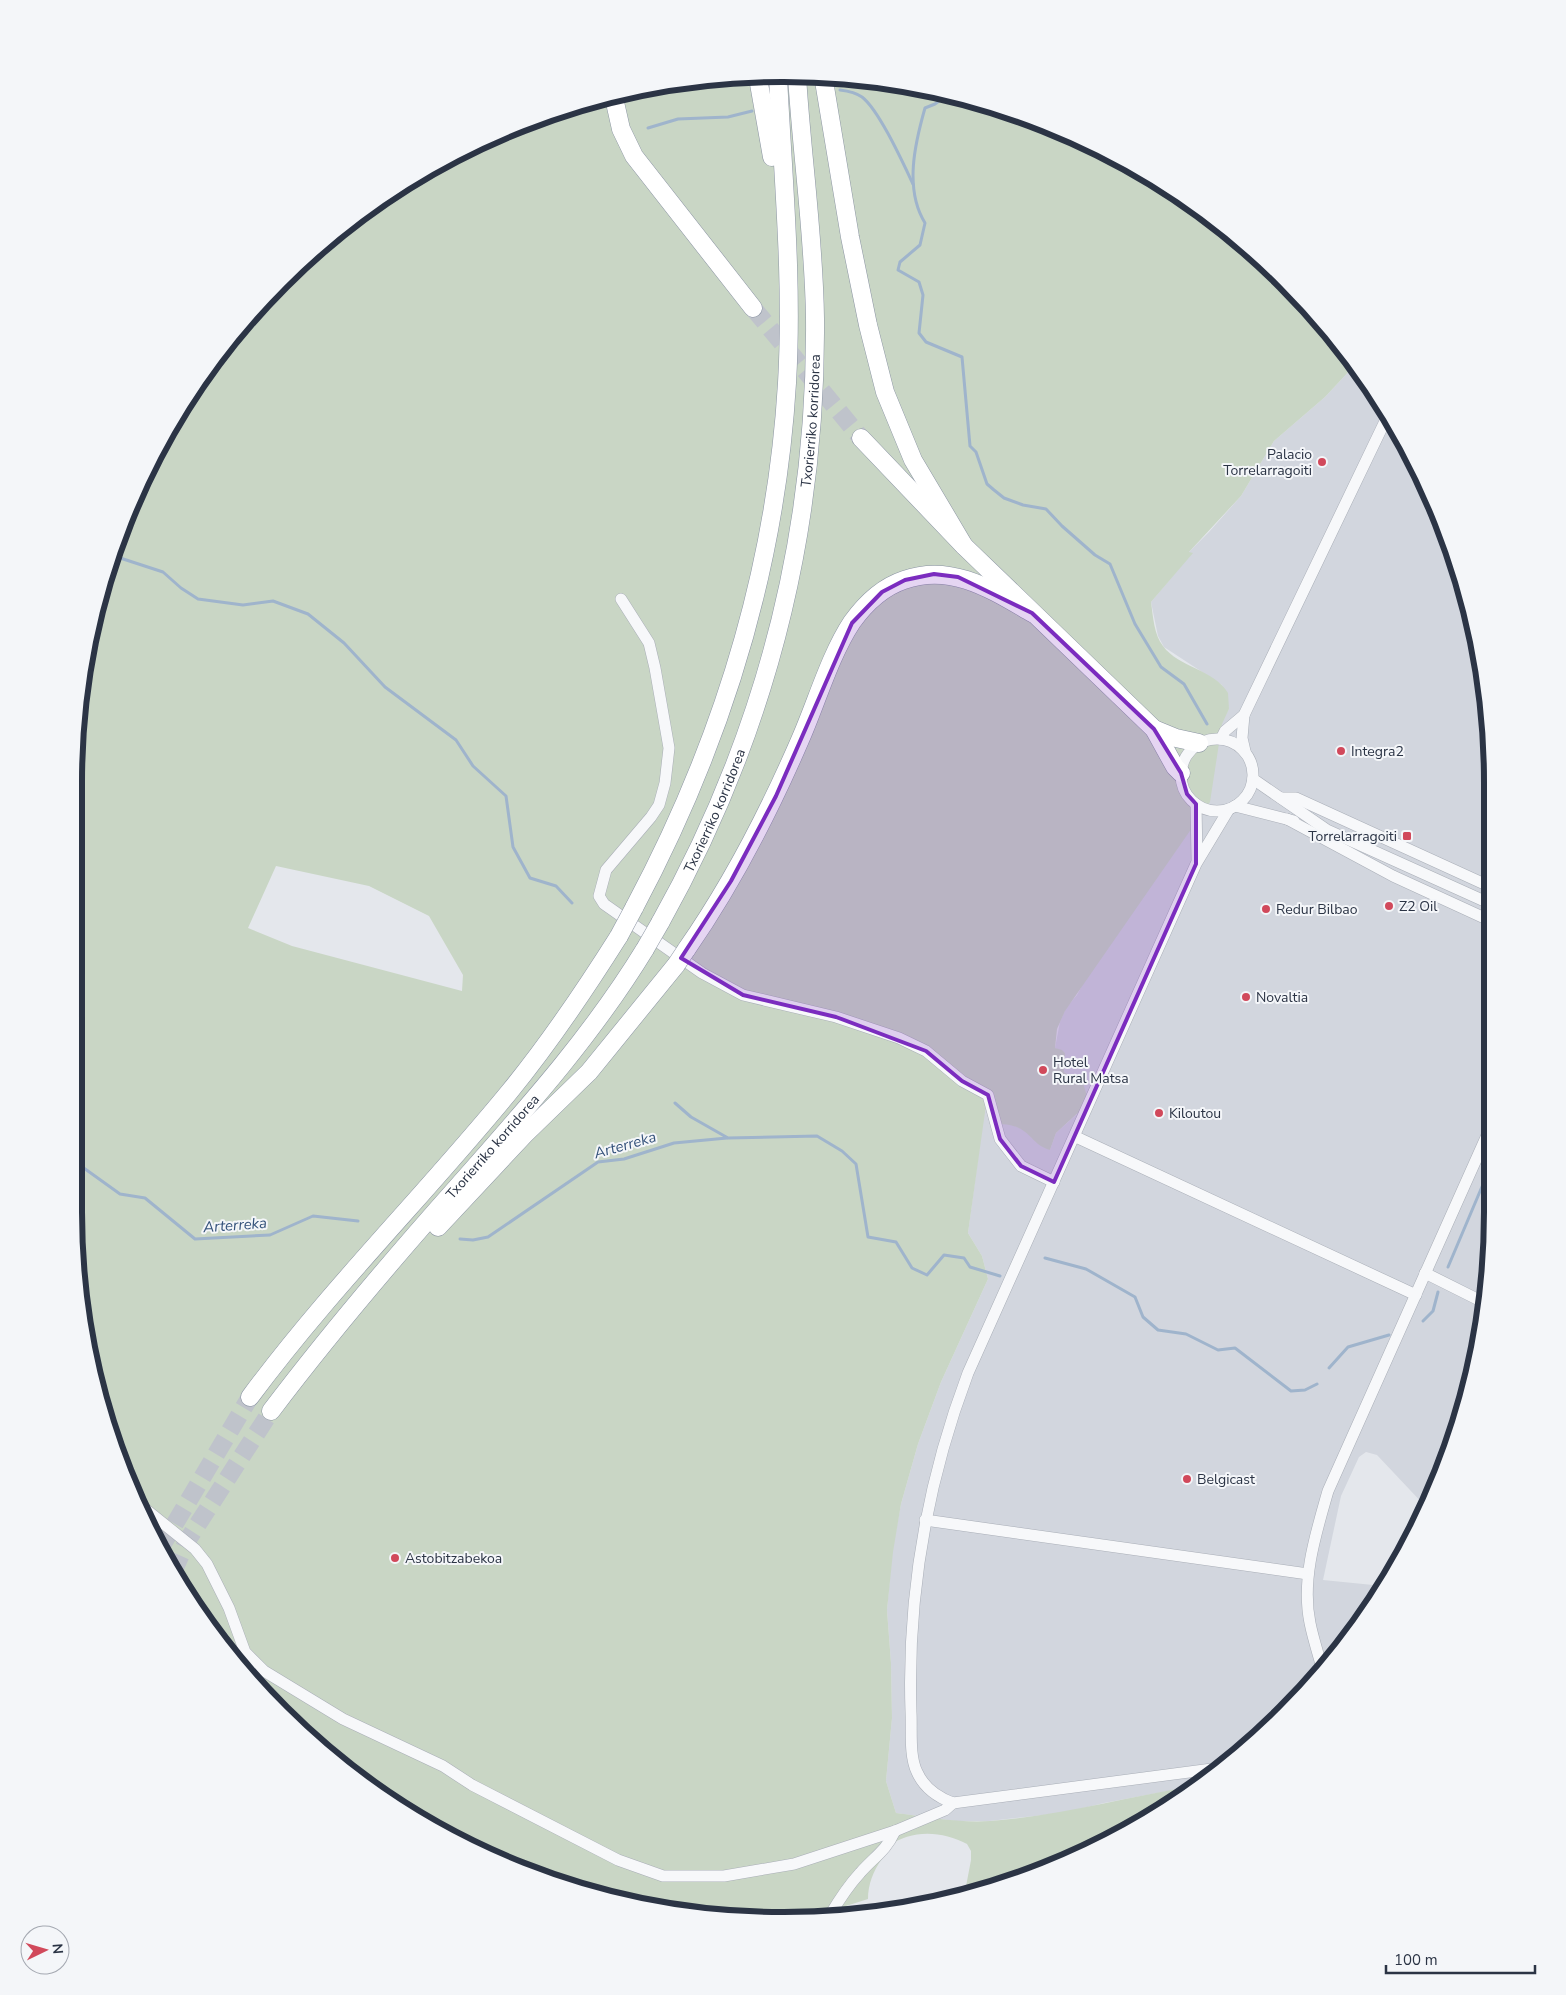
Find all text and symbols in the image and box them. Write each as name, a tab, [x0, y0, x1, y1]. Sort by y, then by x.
street label: Txorierriko korridorea	[796, 354, 825, 488]
place label: Palacio Torrelarragoiti	[1223, 445, 1312, 480]
marker: Palacio Torrelarragoiti	[1316, 456, 1328, 468]
place label: Integra2	[1351, 742, 1404, 761]
marker: Integra2	[1335, 745, 1347, 757]
street label: Txorierriko korridorea	[679, 746, 750, 876]
place label: Torrelarragoiti	[1308, 827, 1397, 846]
marker: Torrelarragoiti	[1401, 830, 1413, 842]
place label: Z2 Oil	[1399, 897, 1438, 916]
place label: Redur Bilbao	[1276, 900, 1358, 919]
marker: Z2 Oil	[1383, 900, 1395, 912]
marker: Redur Bilbao	[1260, 903, 1272, 915]
place label: Novaltia	[1256, 988, 1308, 1007]
marker: Novaltia	[1240, 991, 1252, 1003]
place label: Hotel Rural Matsa	[1053, 1053, 1129, 1088]
marker: Hotel Rural Matsa	[1037, 1064, 1049, 1076]
street label: Txorierriko korridorea	[442, 1090, 544, 1203]
place label: Kiloutou	[1169, 1104, 1221, 1123]
marker: Kiloutou	[1153, 1107, 1165, 1119]
water label: Arterreka	[591, 1127, 658, 1164]
water label: Arterreka	[201, 1213, 268, 1237]
place label: Belgicast	[1197, 1470, 1255, 1489]
marker: Belgicast	[1181, 1473, 1193, 1485]
place label: Astobitzabekoa	[405, 1549, 502, 1568]
marker: Astobitzabekoa	[389, 1552, 401, 1564]
north arrow	[20, 1925, 70, 1975]
scale bar	[1386, 1942, 1535, 1974]
text: N	[48, 1943, 67, 1955]
text: 100 m	[1394, 1950, 1438, 1970]

